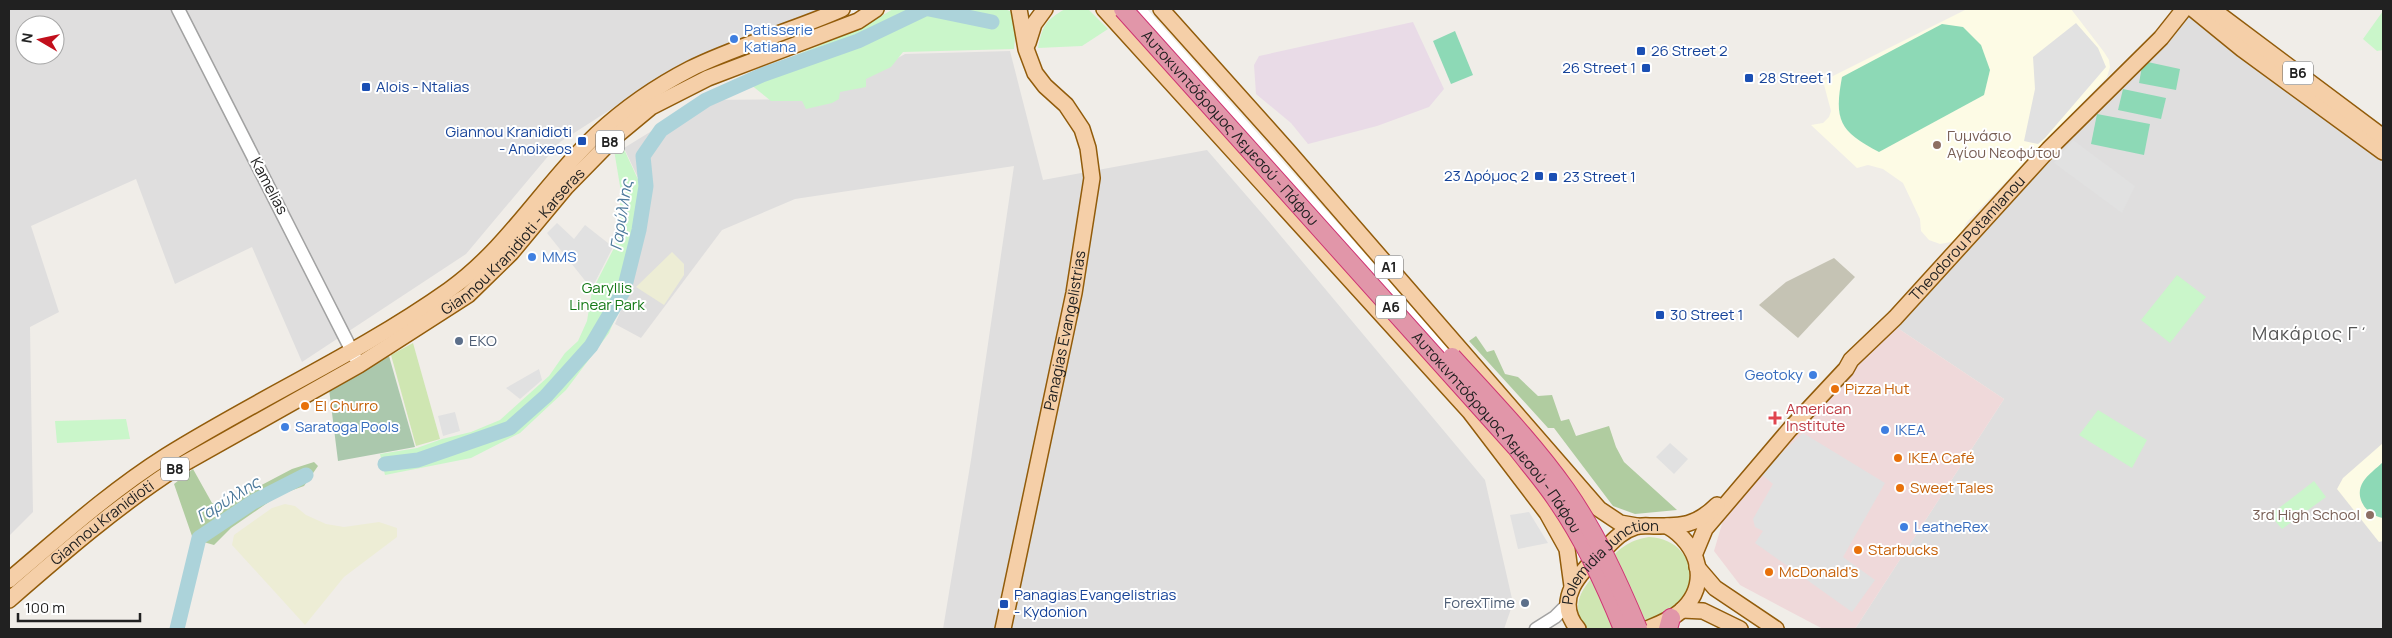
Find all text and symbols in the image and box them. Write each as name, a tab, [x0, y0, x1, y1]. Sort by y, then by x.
north arrow	[15, 15, 65, 65]
place label: Patisserie Katiana	[744, 19, 813, 57]
street label: Αυτοκινητόδρομος Λεμεσού - Πάφου	[1137, 25, 1324, 230]
text: N	[16, 31, 37, 44]
marker: Patisserie Katiana	[728, 33, 740, 45]
place label: 26 Street 2	[1651, 40, 1727, 61]
marker: 26 Street 2	[1635, 45, 1647, 57]
place label: 26 Street 1	[1562, 57, 1636, 78]
marker: 26 Street 1	[1640, 62, 1652, 74]
road number: B6	[2283, 62, 2313, 84]
place label: 28 Street 1	[1759, 67, 1832, 88]
marker: 28 Street 1	[1743, 72, 1755, 84]
place label: Alois - Ntalias	[376, 76, 469, 97]
marker: Alois - Ntalias	[360, 81, 372, 93]
place label: Giannou Kranidioti - Anoixeos	[446, 121, 572, 159]
place label: Γυμνάσιο Αγίου Νεοφύτου	[1947, 125, 2061, 163]
road number: B8	[596, 130, 624, 154]
marker: Giannou Kranidioti - Anoixeos	[576, 135, 588, 147]
marker: Γυμνάσιο Αγίου Νεοφύτου	[1931, 139, 1943, 151]
street label: Kamelias	[246, 154, 293, 218]
street label: Giannou Kranidioti - Karseras	[437, 163, 589, 320]
place label: 23 Δρόμος 2	[1444, 165, 1529, 186]
place label: 23 Street 1	[1563, 166, 1636, 187]
marker: 23 Δρόμος 2	[1533, 170, 1545, 182]
marker: 23 Street 1	[1547, 171, 1559, 183]
street label: Theodorou Potamianou	[1904, 171, 2030, 305]
water label: Γαρύλλης	[605, 177, 638, 252]
place label: MMS	[542, 246, 576, 267]
street label: Panagias Evangelistrias	[1038, 249, 1091, 412]
marker: MMS	[526, 251, 538, 263]
road number: A1	[1375, 256, 1403, 278]
park label: Garyllis Linear Park	[569, 277, 645, 315]
road number: A6	[1376, 296, 1406, 318]
place label: 30 Street 1	[1670, 304, 1743, 325]
marker: 30 Street 1	[1654, 309, 1666, 321]
district label: Μακάριος Γ΄	[2252, 321, 2370, 345]
street label: Αυτοκινητόδρομος Λεμεσού - Πάφου	[1407, 327, 1586, 537]
place label: EKO	[469, 330, 497, 351]
marker: EKO	[453, 335, 465, 347]
place label: Geotoky	[1745, 364, 1803, 385]
marker: Geotoky	[1807, 369, 1819, 381]
place label: Pizza Hut	[1845, 378, 1910, 399]
marker: Pizza Hut	[1829, 383, 1841, 395]
place label: El Churro	[315, 395, 378, 416]
place label: American Institute	[1786, 398, 1851, 436]
marker: El Churro	[299, 400, 311, 412]
marker: American Institute	[1768, 411, 1782, 425]
place label: Saratoga Pools	[295, 416, 399, 437]
place label: IKEA	[1895, 419, 1926, 440]
marker: Saratoga Pools	[279, 421, 291, 433]
marker: IKEA	[1879, 424, 1891, 436]
place label: IKEA Café	[1908, 447, 1975, 468]
marker: IKEA Café	[1892, 452, 1904, 464]
road number: B8	[161, 458, 189, 480]
water label: Γαρύλλης	[192, 470, 265, 527]
street label: Giannou Kranidioti	[46, 475, 158, 570]
place label: Sweet Tales	[1910, 477, 1994, 498]
marker: Sweet Tales	[1894, 482, 1906, 494]
place label: 3rd High School	[2252, 504, 2360, 525]
marker: 3rd High School	[2364, 509, 2376, 521]
street label: Polemidia Junction	[1557, 515, 1659, 606]
place label: LeatheRex	[1914, 516, 1988, 537]
marker: LeatheRex	[1898, 521, 1910, 533]
place label: Starbucks	[1868, 539, 1938, 560]
marker: Starbucks	[1852, 544, 1864, 556]
place label: McDonald's	[1779, 561, 1858, 582]
marker: McDonald's	[1763, 566, 1775, 578]
place label: Panagias Evangelistrias - Kydonion	[1014, 584, 1177, 622]
scale bar	[18, 590, 140, 622]
place label: ForexTime	[1444, 592, 1515, 613]
text: 100 m	[25, 597, 65, 618]
marker: ForexTime	[1519, 597, 1531, 609]
marker: Panagias Evangelistrias - Kydonion	[998, 598, 1010, 610]

